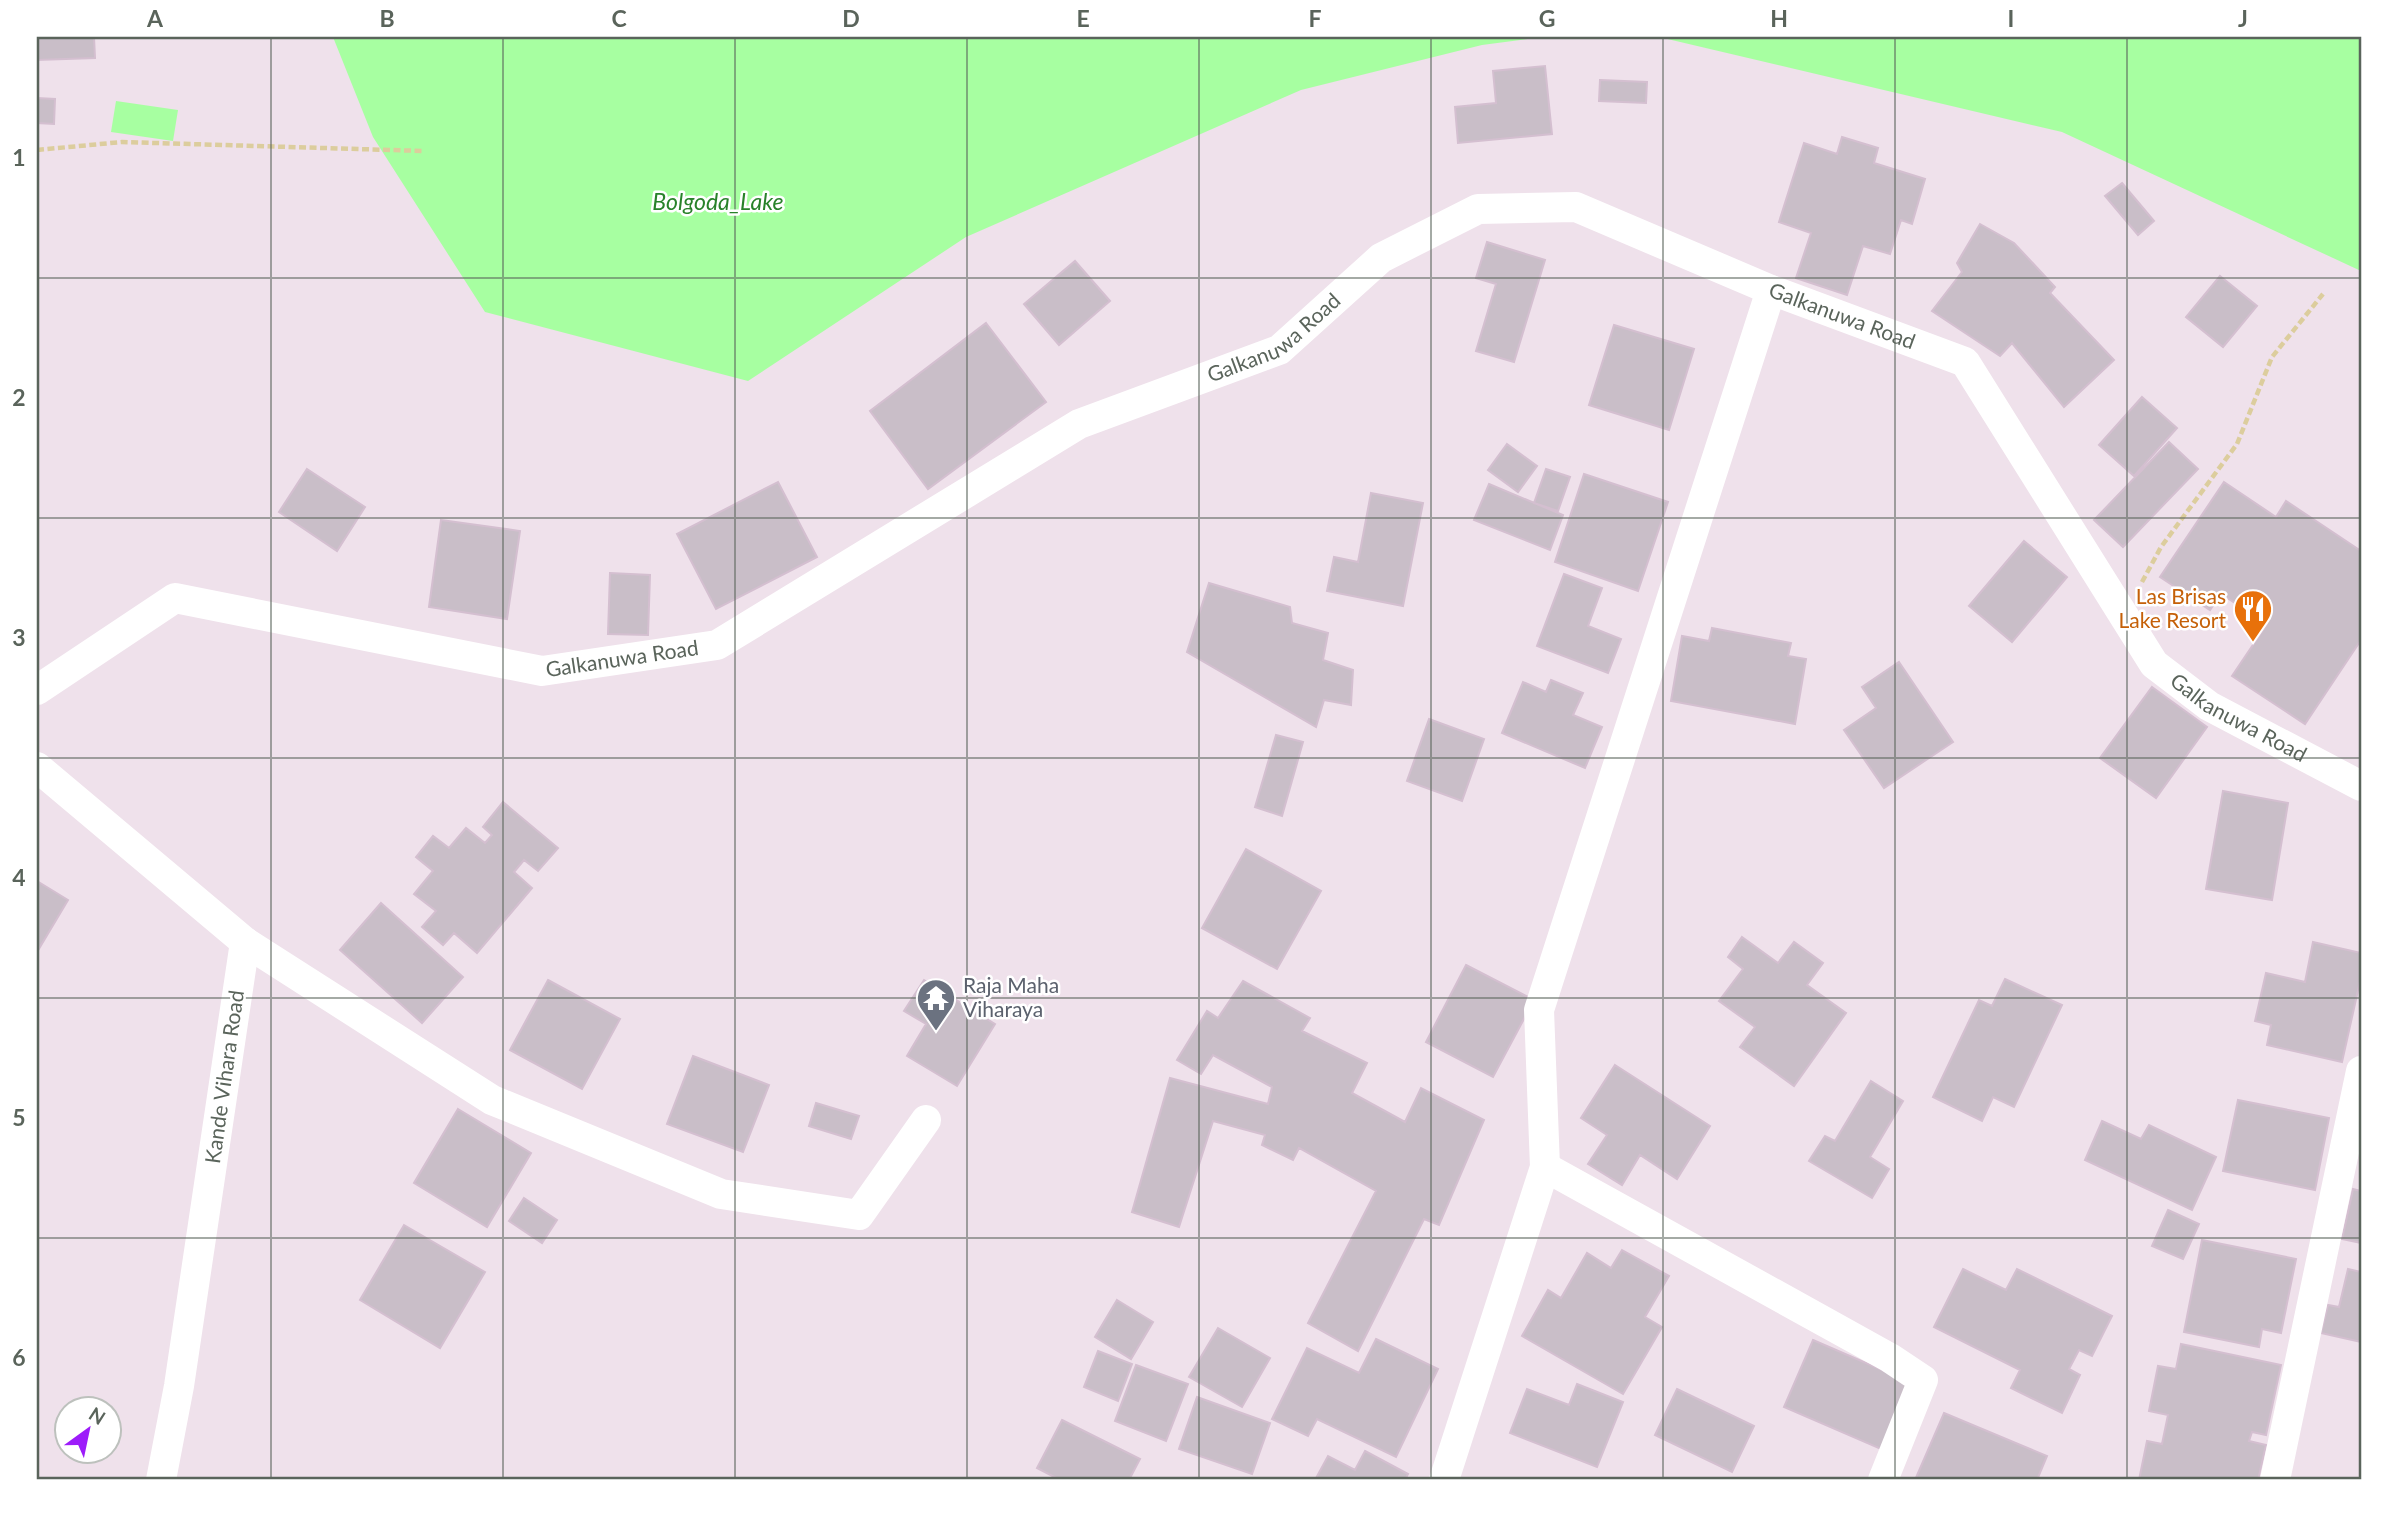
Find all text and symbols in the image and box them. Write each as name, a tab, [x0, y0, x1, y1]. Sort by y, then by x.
text: A	[146, 4, 164, 32]
text: B	[379, 4, 395, 32]
text: C	[611, 4, 627, 32]
text: D	[842, 4, 860, 32]
text: E	[1076, 4, 1090, 32]
text: F	[1308, 4, 1322, 32]
text: G	[1539, 4, 1555, 32]
text: H	[1770, 4, 1788, 32]
text: I	[2008, 4, 2014, 32]
text: J	[2238, 4, 2248, 32]
text: 1	[12, 143, 26, 171]
water label: Bolgoda_Lake	[652, 187, 784, 215]
street label: Galkanuwa Road	[1766, 276, 1919, 353]
street label: Galkanuwa Road	[1203, 287, 1345, 386]
text: 2	[12, 383, 26, 411]
place label: Las Brisas Lake Resort	[2119, 583, 2226, 632]
restaurant icon: Las Brisas Lake Resort	[2232, 588, 2274, 643]
text: 3	[12, 623, 26, 651]
street label: Galkanuwa Road	[544, 634, 700, 681]
street label: Galkanuwa Road	[2166, 667, 2311, 766]
text: 4	[12, 863, 26, 891]
place label: Raja Maha Viharaya	[963, 972, 1059, 1021]
temple icon: Raja Maha Viharaya	[915, 977, 957, 1032]
street label: Kande Vihara Road	[199, 989, 248, 1165]
text: 5	[12, 1103, 26, 1131]
text: 6	[12, 1343, 26, 1371]
north arrow	[52, 1394, 122, 1464]
text: N	[85, 1402, 110, 1429]

